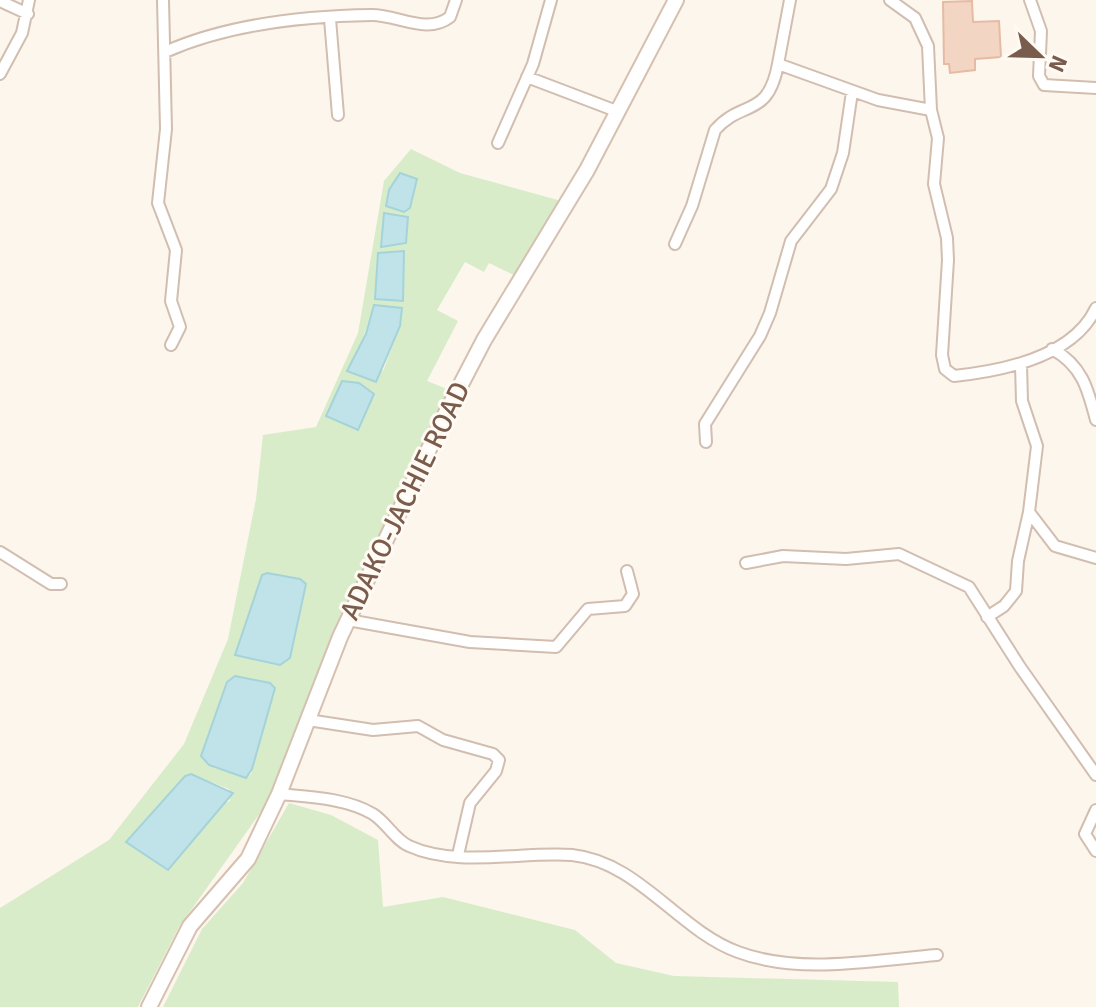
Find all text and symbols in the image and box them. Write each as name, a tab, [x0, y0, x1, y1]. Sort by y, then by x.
north arrow	[1000, 16, 1080, 96]
text: N	[1043, 51, 1073, 76]
street label: ADAKO-JACHIE ROAD	[333, 376, 477, 626]

